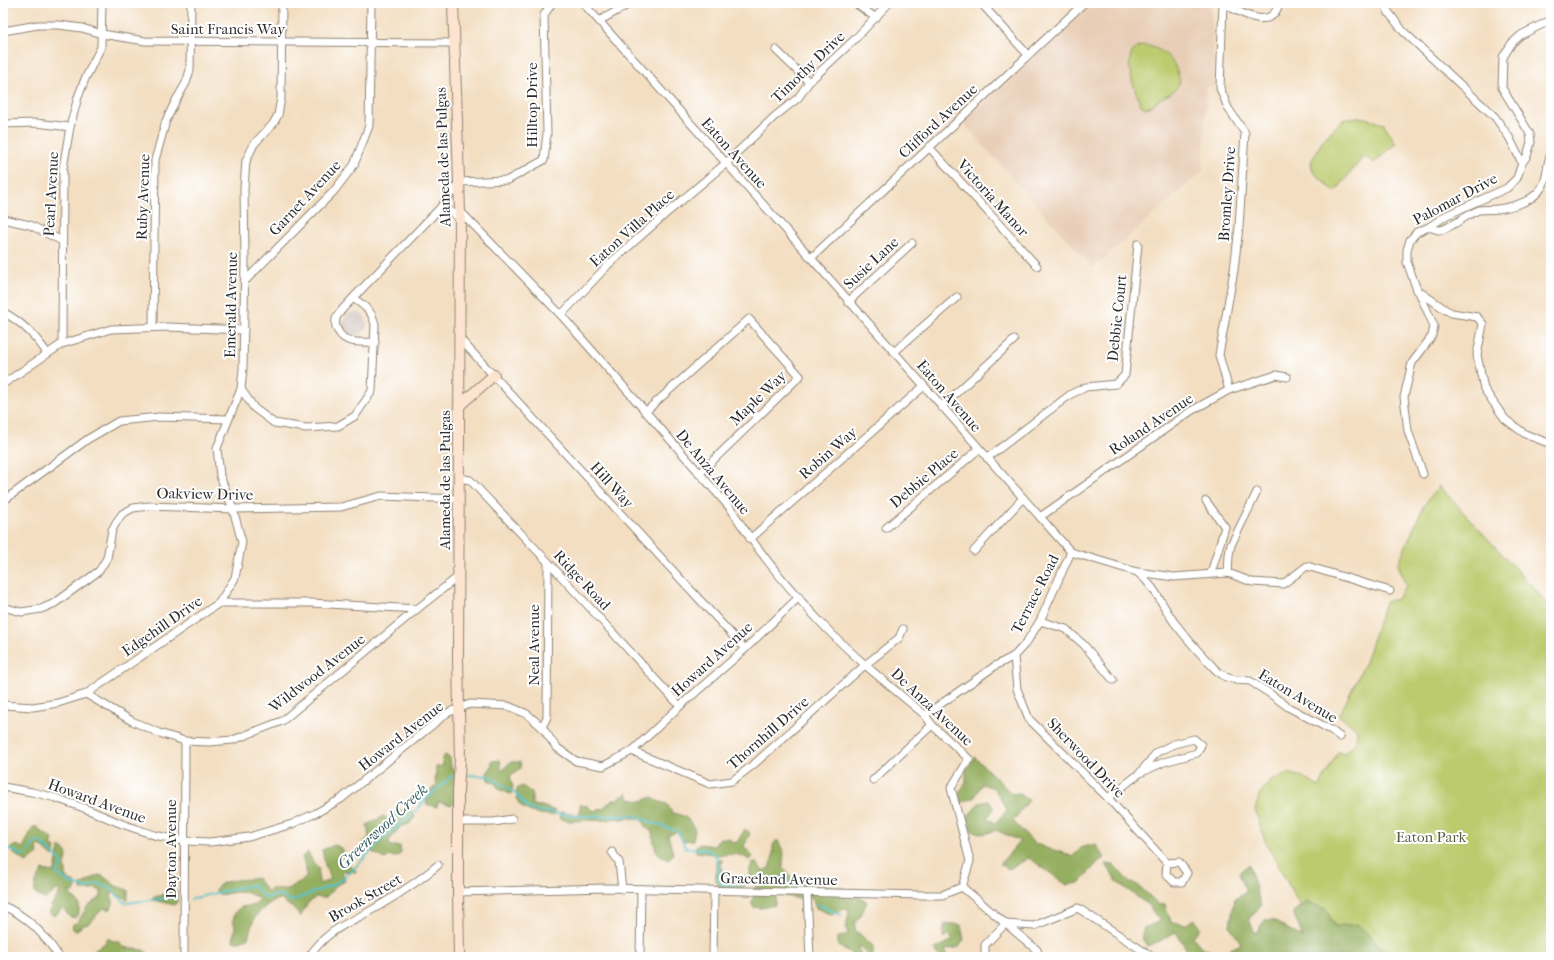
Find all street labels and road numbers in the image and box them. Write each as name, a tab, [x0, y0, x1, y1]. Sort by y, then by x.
street label: Saint Francis Way	[171, 20, 286, 38]
street label: Timothy Drive	[767, 27, 849, 107]
street label: Hilltop Drive	[523, 62, 541, 148]
street label: Clifford Avenue	[895, 80, 982, 162]
street label: Alameda de las Pulgas	[432, 86, 454, 228]
street label: Eaton Avenue	[697, 114, 771, 193]
street label: Bromley Drive	[1215, 145, 1239, 242]
street label: Pearl Avenue	[40, 150, 62, 237]
street label: Ruby Avenue	[133, 153, 154, 240]
street label: Victoria Manor	[953, 155, 1033, 241]
street label: Garnet Avenue	[265, 156, 345, 240]
street label: Palomar Drive	[1410, 169, 1501, 229]
street label: Eaton Villa Place	[586, 185, 678, 271]
street label: Susie Lane	[840, 233, 903, 293]
street label: Emerald Avenue	[221, 251, 241, 358]
street label: Debbie Court	[1103, 273, 1131, 362]
street label: Eaton Avenue	[913, 356, 985, 436]
street label: Maple Way	[726, 366, 791, 429]
street label: Roland Avenue	[1105, 389, 1197, 459]
street label: Alameda de las Pulgas	[436, 410, 454, 551]
street label: Robin Way	[795, 422, 861, 483]
street label: De Anza Avenue	[672, 426, 754, 519]
street label: Debbie Place	[886, 444, 962, 512]
street label: Hill Way	[587, 458, 638, 513]
street label: Oakview Drive	[156, 484, 254, 504]
street label: Ridge Road	[550, 546, 615, 614]
street label: Terrace Road	[1007, 551, 1063, 637]
street label: Edgehill Drive	[118, 591, 206, 660]
street label: Neal Avenue	[525, 604, 543, 686]
street label: Howard Avenue	[668, 617, 757, 700]
street label: Wildwood Avenue	[265, 630, 369, 717]
street label: De Anza Avenue	[887, 664, 977, 750]
street label: Eaton Avenue	[1255, 665, 1341, 727]
street label: Thornhill Drive	[723, 692, 813, 773]
street label: Howard Avenue	[355, 697, 448, 775]
street label: Sherwood Drive	[1043, 714, 1129, 802]
street label: Howard Avenue	[46, 775, 149, 827]
street label: Dayton Avenue	[162, 799, 180, 899]
street label: Brook Street	[325, 869, 405, 926]
street label: Graceland Avenue	[720, 869, 838, 889]

